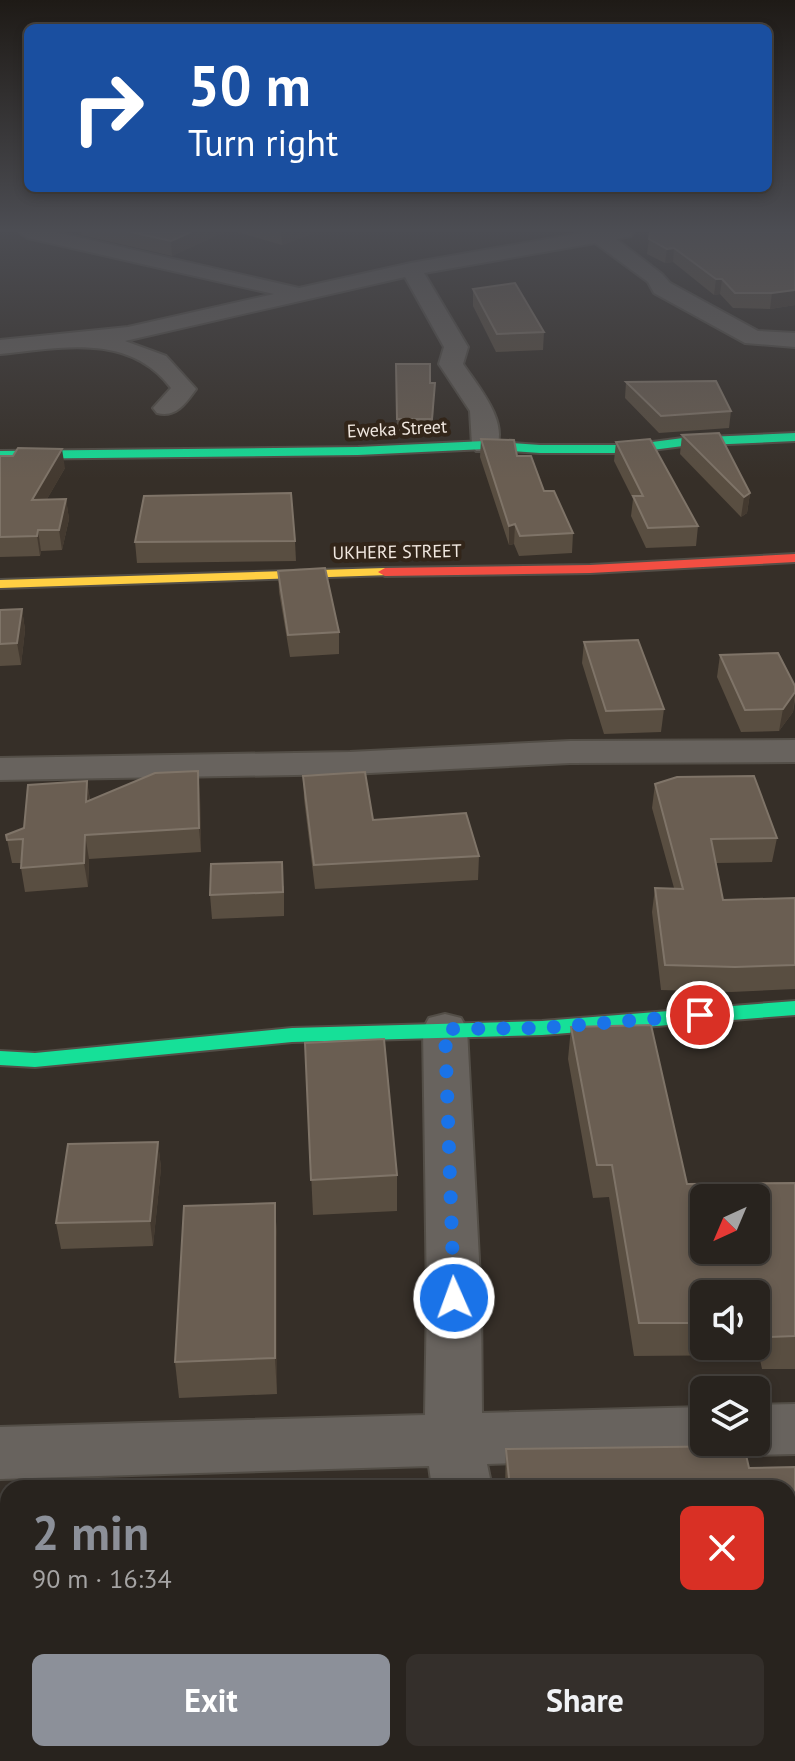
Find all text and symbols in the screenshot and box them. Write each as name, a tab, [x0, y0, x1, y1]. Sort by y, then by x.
text: 50 m	[188, 49, 311, 121]
icon: right	[56, 56, 160, 160]
text: Turn right	[188, 119, 338, 166]
street label: Eweka Street	[346, 414, 448, 443]
street label: UKHERE STREET	[332, 539, 462, 564]
pin	[666, 981, 734, 1049]
icon: arrive	[678, 993, 722, 1037]
north arrow	[690, 1184, 770, 1264]
map controls	[690, 1184, 770, 1456]
position arrow	[412, 1256, 496, 1340]
button: sound	[690, 1280, 770, 1360]
button: layers	[690, 1376, 770, 1456]
text: 2 min	[32, 1501, 149, 1563]
button: close	[680, 1506, 764, 1590]
text: 90 m · 16:34	[32, 1562, 172, 1595]
button: Exit	[32, 1654, 390, 1746]
button: Share	[406, 1654, 764, 1746]

